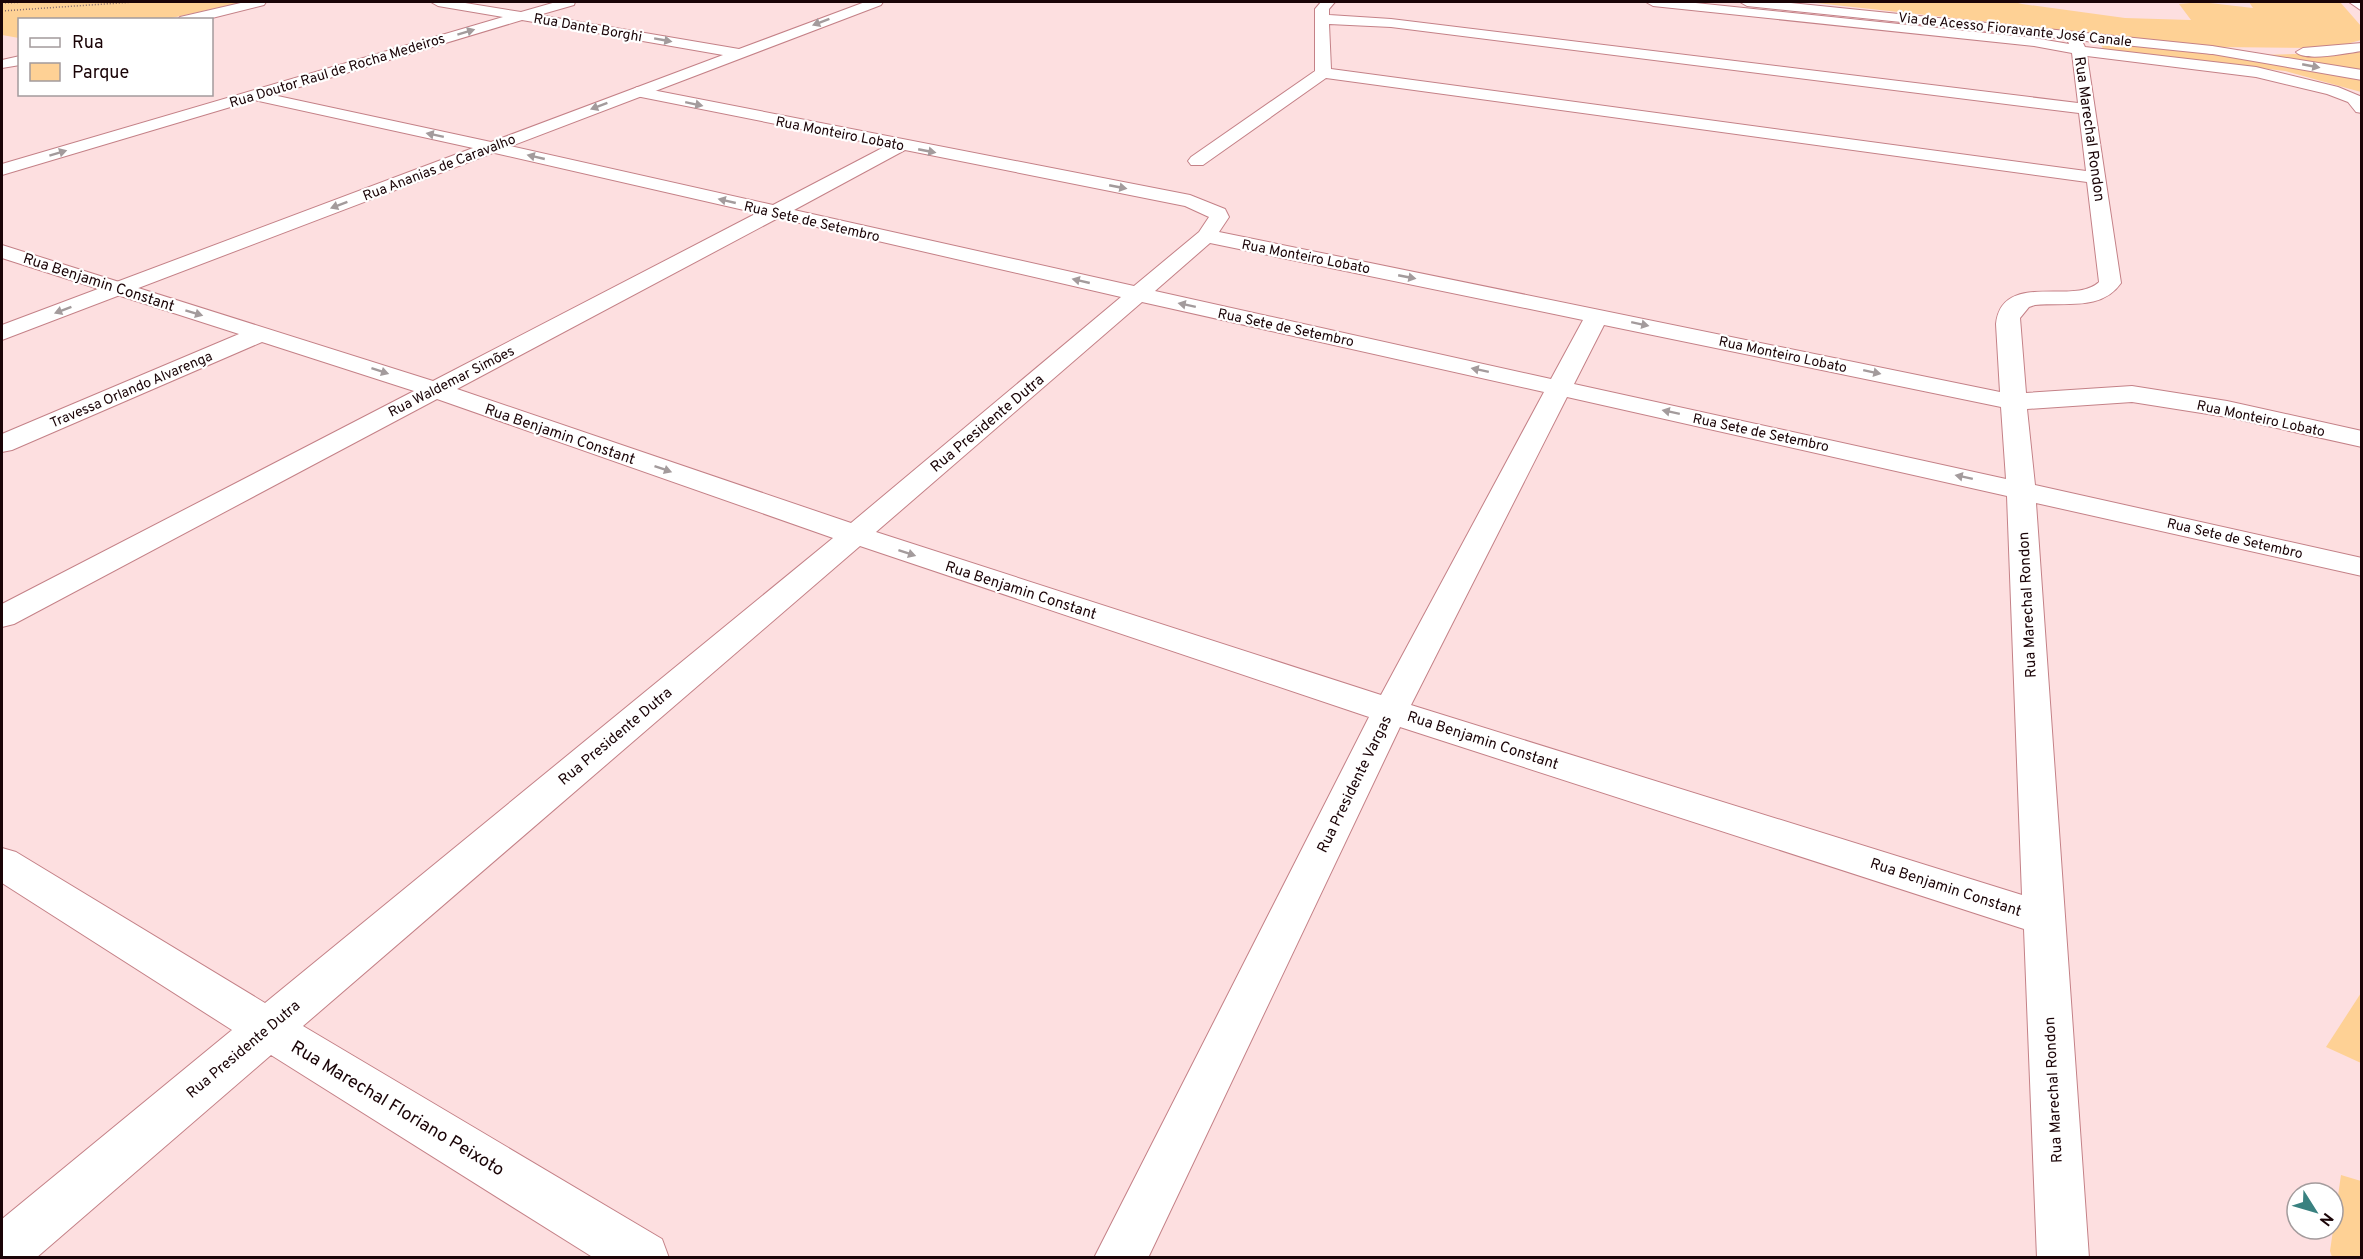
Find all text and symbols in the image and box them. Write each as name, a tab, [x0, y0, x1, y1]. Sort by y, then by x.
street label: Via de Acesso Fioravante José Canale	[1897, 10, 2133, 51]
street label: Rua Dante Borghi	[532, 11, 643, 46]
legend	[18, 18, 213, 96]
one-way arrow	[812, 18, 830, 28]
one-way arrow	[457, 27, 475, 36]
street label: Rua Doutor Raul de Rocha Medeiros	[228, 30, 447, 112]
text: Rua	[72, 32, 103, 55]
one-way arrow	[654, 36, 673, 45]
street label: Rua Marechal Rondon	[2069, 55, 2108, 203]
text: Parque	[72, 62, 129, 85]
one-way arrow	[2302, 62, 2321, 71]
one-way arrow	[685, 100, 704, 109]
one-way arrow	[590, 102, 608, 112]
street label: Rua Monteiro Lobato	[774, 114, 906, 155]
one-way arrow	[425, 130, 444, 139]
street label: Rua Ananias de Caravalho	[361, 131, 519, 205]
one-way arrow	[917, 147, 936, 156]
one-way arrow	[49, 148, 67, 157]
one-way arrow	[527, 152, 546, 162]
one-way arrow	[1109, 183, 1128, 192]
one-way arrow	[717, 196, 736, 205]
street label: Rua Sete de Setembro	[742, 199, 881, 246]
one-way arrow	[330, 201, 348, 211]
street label: Rua Monteiro Lobato	[1240, 237, 1372, 278]
street label: Rua Benjamin Constant	[20, 250, 177, 317]
one-way arrow	[1398, 273, 1417, 282]
one-way arrow	[1071, 276, 1090, 286]
one-way arrow	[1178, 300, 1197, 309]
one-way arrow	[54, 306, 72, 315]
street label: Rua Sete de Setembro	[1216, 306, 1356, 351]
one-way arrow	[185, 309, 203, 318]
one-way arrow	[1630, 320, 1649, 329]
street label: Rua Monteiro Lobato	[1717, 334, 1849, 377]
street label: Rua Waldemar Simões	[386, 343, 518, 422]
street label: Travessa Orlando Alvarenga	[48, 348, 215, 432]
one-way arrow	[1471, 365, 1490, 374]
one-way arrow	[371, 367, 389, 377]
one-way arrow	[1862, 368, 1881, 377]
street label: Rua Presidente Dutra	[927, 371, 1049, 477]
street label: Rua Monteiro Lobato	[2195, 398, 2327, 441]
street label: Rua Benjamin Constant	[482, 401, 637, 470]
one-way arrow	[1661, 407, 1680, 416]
street label: Rua Sete de Setembro	[1691, 411, 1831, 456]
one-way arrow	[654, 465, 672, 475]
one-way arrow	[1954, 472, 1973, 481]
street label: Rua Sete de Setembro	[2165, 516, 2304, 563]
street label: Rua Marechal Rondon	[2015, 531, 2042, 678]
one-way arrow	[898, 548, 916, 558]
street label: Rua Benjamin Constant	[942, 558, 1099, 625]
street label: Rua Presidente Dutra	[555, 684, 677, 790]
street label: Rua Benjamin Constant	[1404, 708, 1561, 775]
street label: Rua Presidente Vargas	[1314, 713, 1397, 856]
street label: Rua Benjamin Constant	[1867, 855, 2024, 922]
street label: Rua Presidente Dutra	[183, 997, 305, 1103]
street label: Rua Marechal Rondon	[2041, 1016, 2068, 1163]
street label: Rua Marechal Floriano Peixoto	[286, 1036, 508, 1182]
north arrow	[2285, 1181, 2345, 1241]
text: N	[2314, 1208, 2337, 1229]

